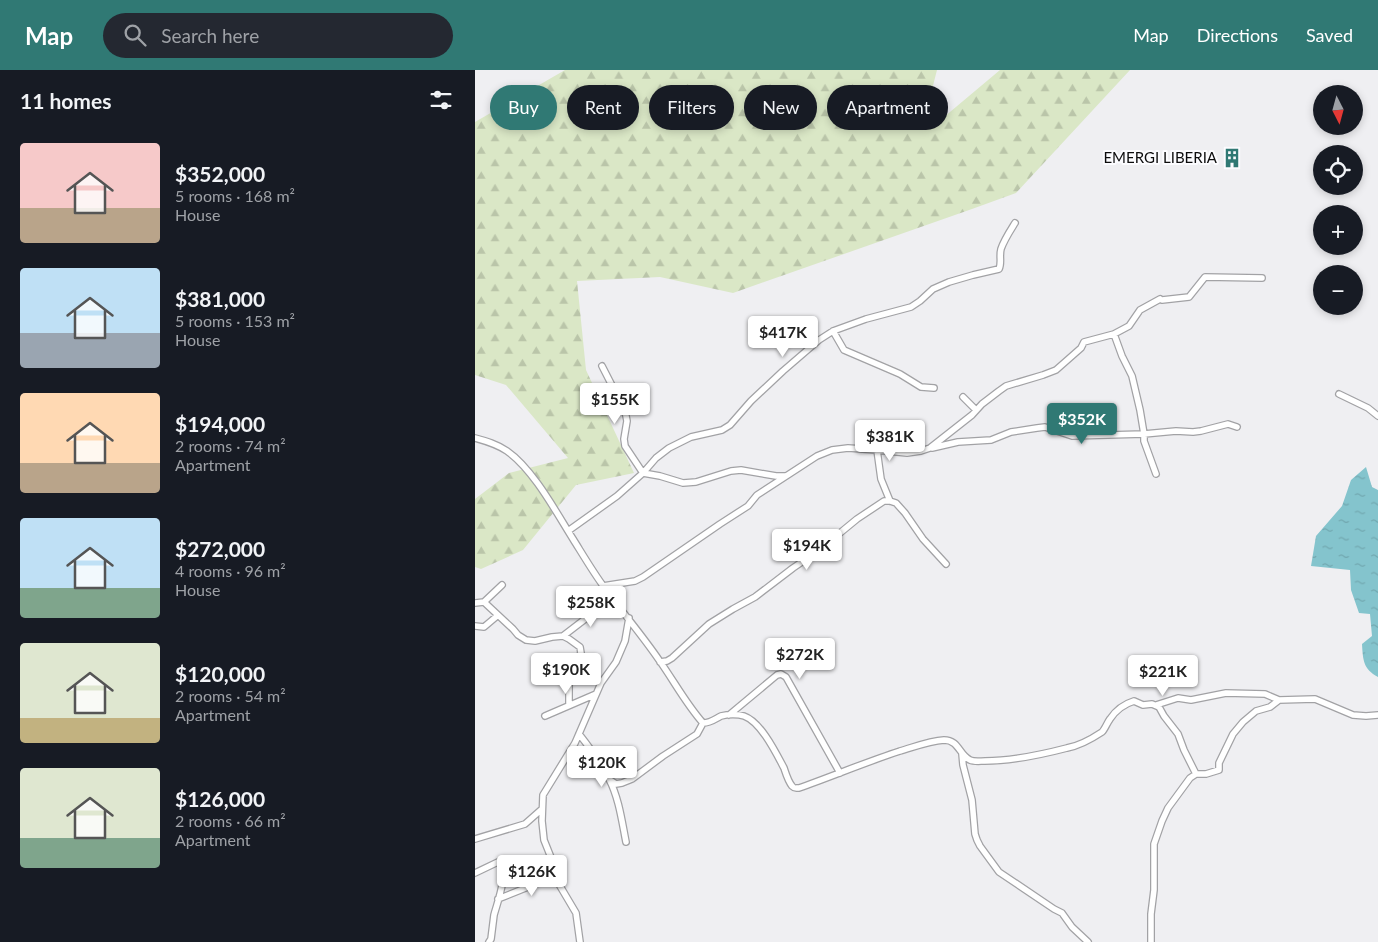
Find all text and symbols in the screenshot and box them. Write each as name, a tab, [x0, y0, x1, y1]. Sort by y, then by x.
search box	[103, 13, 453, 58]
text: Map	[25, 21, 73, 50]
icon: search	[121, 21, 149, 49]
text: Search here	[161, 24, 259, 47]
text: Map	[1133, 24, 1169, 46]
text: Directions	[1197, 24, 1278, 46]
text: Saved	[1306, 24, 1353, 46]
chip: Buy	[490, 85, 557, 130]
chip: Rent	[567, 85, 639, 130]
chip: Filters	[649, 85, 734, 130]
chip: New	[744, 85, 817, 130]
chip: Apartment	[827, 85, 948, 130]
north arrow	[1313, 85, 1363, 135]
map controls	[1313, 85, 1363, 315]
icon: filters	[427, 86, 455, 114]
text: 11 homes	[20, 88, 111, 113]
button: locate	[1313, 145, 1363, 195]
building icon: EMERGI LIBERIA	[1221, 147, 1243, 169]
place label: EMERGI LIBERIA	[1103, 148, 1218, 166]
text: $352,000	[175, 161, 265, 186]
icon: home	[60, 163, 120, 223]
text: 5 rooms · 168 m²	[175, 186, 295, 205]
text: House	[175, 205, 220, 224]
button: +	[1313, 205, 1363, 255]
button: −	[1313, 265, 1363, 315]
text: $381,000	[175, 286, 265, 311]
icon: home	[60, 288, 120, 348]
text: 5 rooms · 153 m²	[175, 311, 295, 330]
pin: $417K	[748, 316, 818, 358]
text: $417K	[759, 322, 807, 341]
text: House	[175, 330, 220, 349]
pin: $155K	[580, 382, 650, 425]
text: $155K	[591, 389, 639, 408]
pin: $352K	[1047, 402, 1117, 445]
text: $352K	[1058, 409, 1106, 428]
text: $194,000	[175, 411, 265, 436]
icon: home	[60, 413, 120, 473]
pin: $381K	[855, 420, 925, 462]
text: $381K	[866, 426, 914, 445]
text: 2 rooms · 74 m²	[175, 436, 286, 455]
text: Apartment	[175, 455, 250, 474]
pin: $194K	[772, 528, 842, 571]
text: $194K	[783, 535, 831, 554]
text: $272,000	[175, 536, 265, 561]
icon: home	[60, 538, 120, 598]
text: 4 rooms · 96 m²	[175, 561, 286, 580]
text: House	[175, 580, 220, 599]
pin: $258K	[556, 586, 626, 628]
text: $258K	[567, 592, 615, 611]
pin: $272K	[765, 638, 835, 680]
text: $272K	[776, 644, 824, 663]
pin: $190K	[531, 652, 601, 695]
pin: $221K	[1128, 654, 1198, 697]
text: $190K	[542, 659, 590, 678]
text: $120,000	[175, 661, 265, 686]
text: $221K	[1139, 661, 1187, 680]
icon: home	[60, 663, 120, 723]
text: 2 rooms · 54 m²	[175, 686, 286, 705]
text: Apartment	[175, 705, 250, 724]
pin: $120K	[567, 746, 637, 788]
text: $120K	[578, 752, 626, 771]
text: $126,000	[175, 786, 265, 811]
icon: home	[60, 788, 120, 848]
text: 2 rooms · 66 m²	[175, 811, 286, 830]
text: Apartment	[175, 830, 250, 849]
pin: $126K	[497, 854, 567, 897]
text: $126K	[508, 861, 556, 880]

